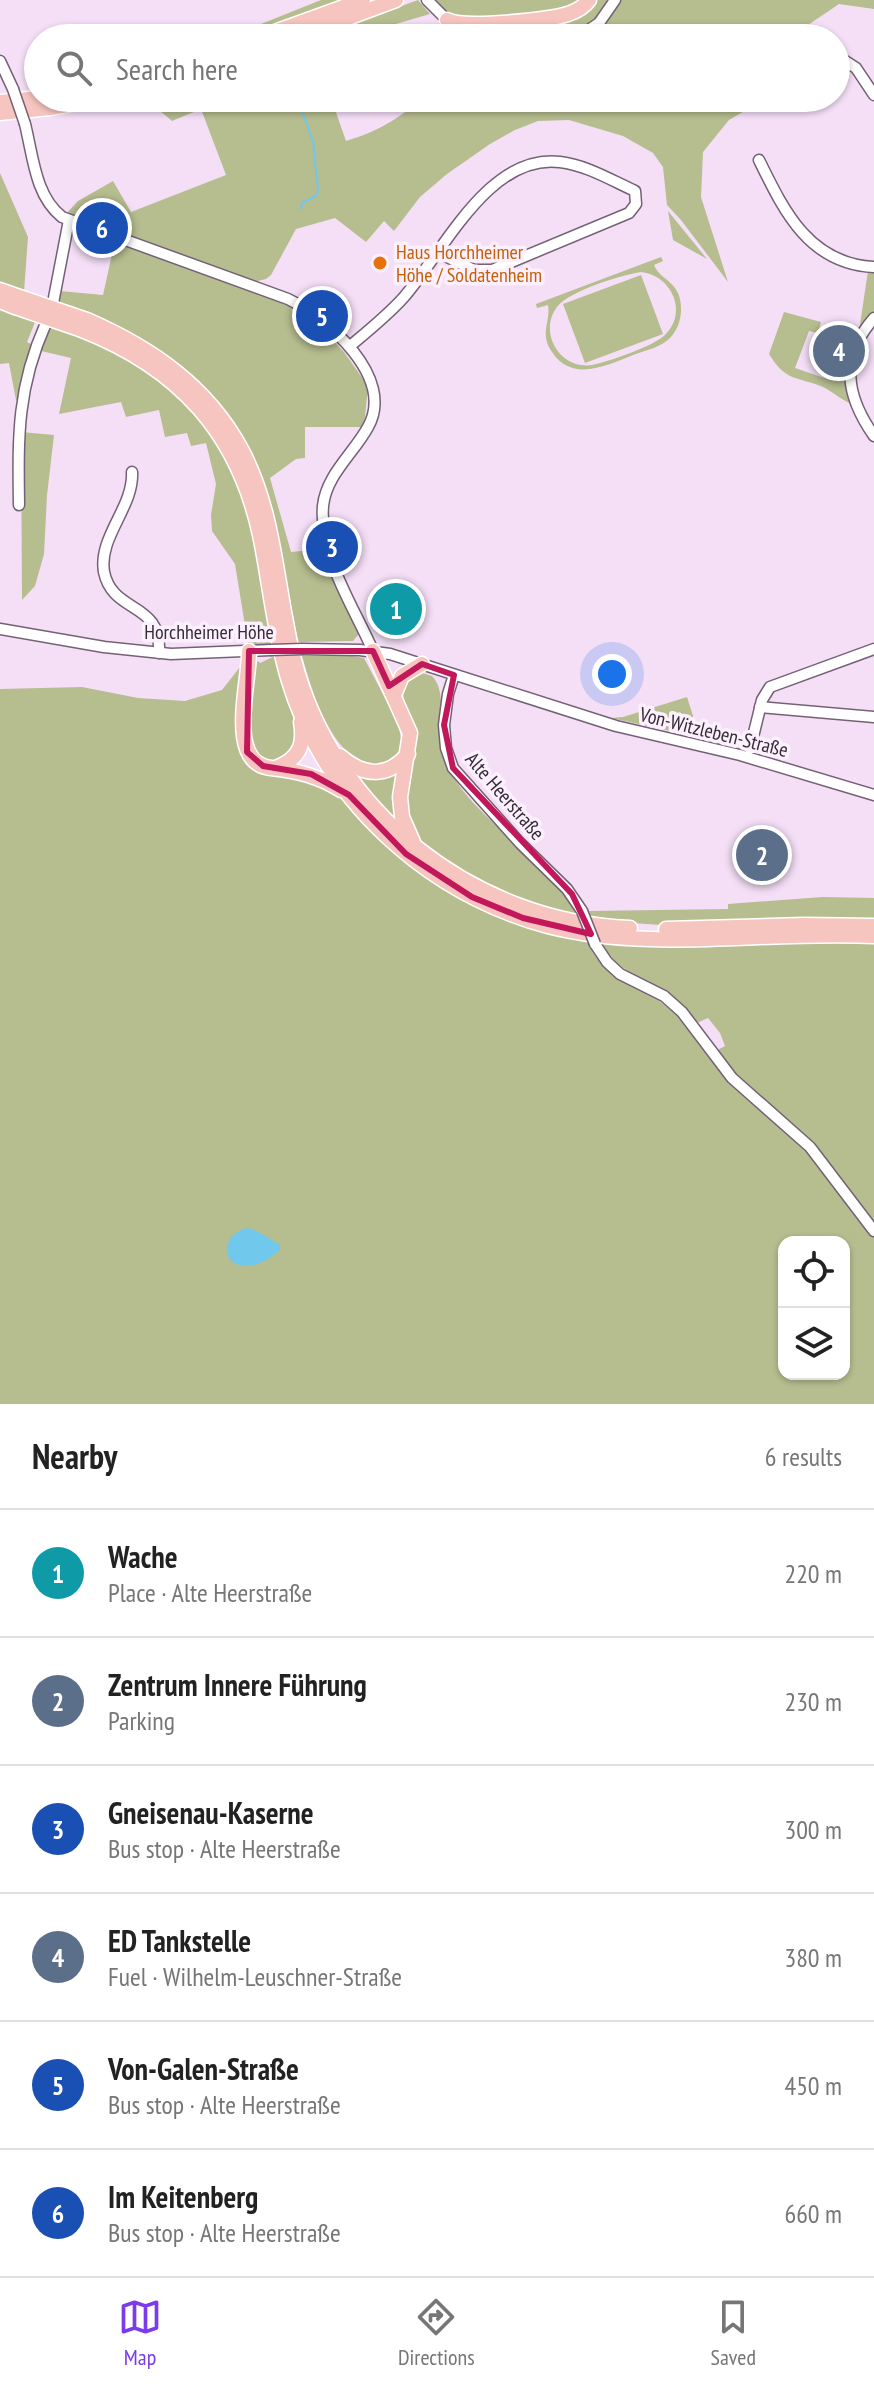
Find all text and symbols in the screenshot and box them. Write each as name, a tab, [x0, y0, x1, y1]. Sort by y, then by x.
search box	[24, 24, 850, 112]
icon: search	[52, 46, 96, 90]
text: Search here	[116, 49, 238, 88]
pin: 6	[76, 198, 128, 258]
place label: Haus Horchheimer Höhe / Soldatenheim	[396, 239, 542, 288]
marker: Haus Horchheimer Höhe / Soldatenheim	[371, 254, 389, 272]
pin: 5	[296, 286, 348, 346]
pin: 4	[813, 321, 865, 381]
pin: 3	[306, 517, 358, 577]
pin: 1	[370, 579, 422, 639]
street label: Horchheimer Höhe	[144, 619, 274, 645]
your location	[592, 654, 632, 694]
street label: Von-Witzleben-Straße	[636, 701, 791, 763]
street label: Alte Heerstraße	[460, 747, 550, 845]
pin: 2	[736, 825, 788, 885]
map controls	[778, 1236, 850, 1380]
button: locate	[778, 1236, 850, 1308]
button: layers	[778, 1308, 850, 1380]
text: Nearby	[32, 1434, 117, 1478]
text: 6 results	[765, 1440, 842, 1473]
text: Wache	[108, 1537, 177, 1576]
text: 1	[52, 1557, 64, 1590]
text: 220 m	[784, 1557, 842, 1590]
text: Place · Alte Heerstraße	[108, 1576, 312, 1609]
text: Zentrum Innere Führung	[108, 1665, 367, 1704]
text: 2	[52, 1685, 64, 1718]
text: 230 m	[784, 1685, 842, 1718]
text: Parking	[108, 1704, 175, 1737]
text: Gneisenau-Kaserne	[108, 1793, 314, 1832]
text: 3	[52, 1813, 64, 1846]
text: 300 m	[784, 1813, 842, 1846]
text: Bus stop · Alte Heerstraße	[108, 1832, 341, 1865]
text: ED Tankstelle	[108, 1921, 251, 1960]
text: 4	[52, 1941, 64, 1974]
text: 380 m	[784, 1941, 842, 1974]
text: Fuel · Wilhelm-Leuschner-Straße	[108, 1960, 402, 1993]
text: Von-Galen-Straße	[108, 2049, 299, 2088]
text: 5	[52, 2069, 64, 2102]
text: 450 m	[784, 2069, 842, 2102]
text: Bus stop · Alte Heerstraße	[108, 2088, 341, 2121]
text: Im Keitenberg	[108, 2177, 258, 2216]
text: 6	[52, 2197, 64, 2230]
text: 660 m	[784, 2197, 842, 2230]
text: Bus stop · Alte Heerstraße	[108, 2216, 341, 2249]
tab: Map	[118, 2295, 162, 2371]
tab: Directions	[398, 2295, 475, 2371]
tab: Saved	[711, 2295, 756, 2371]

